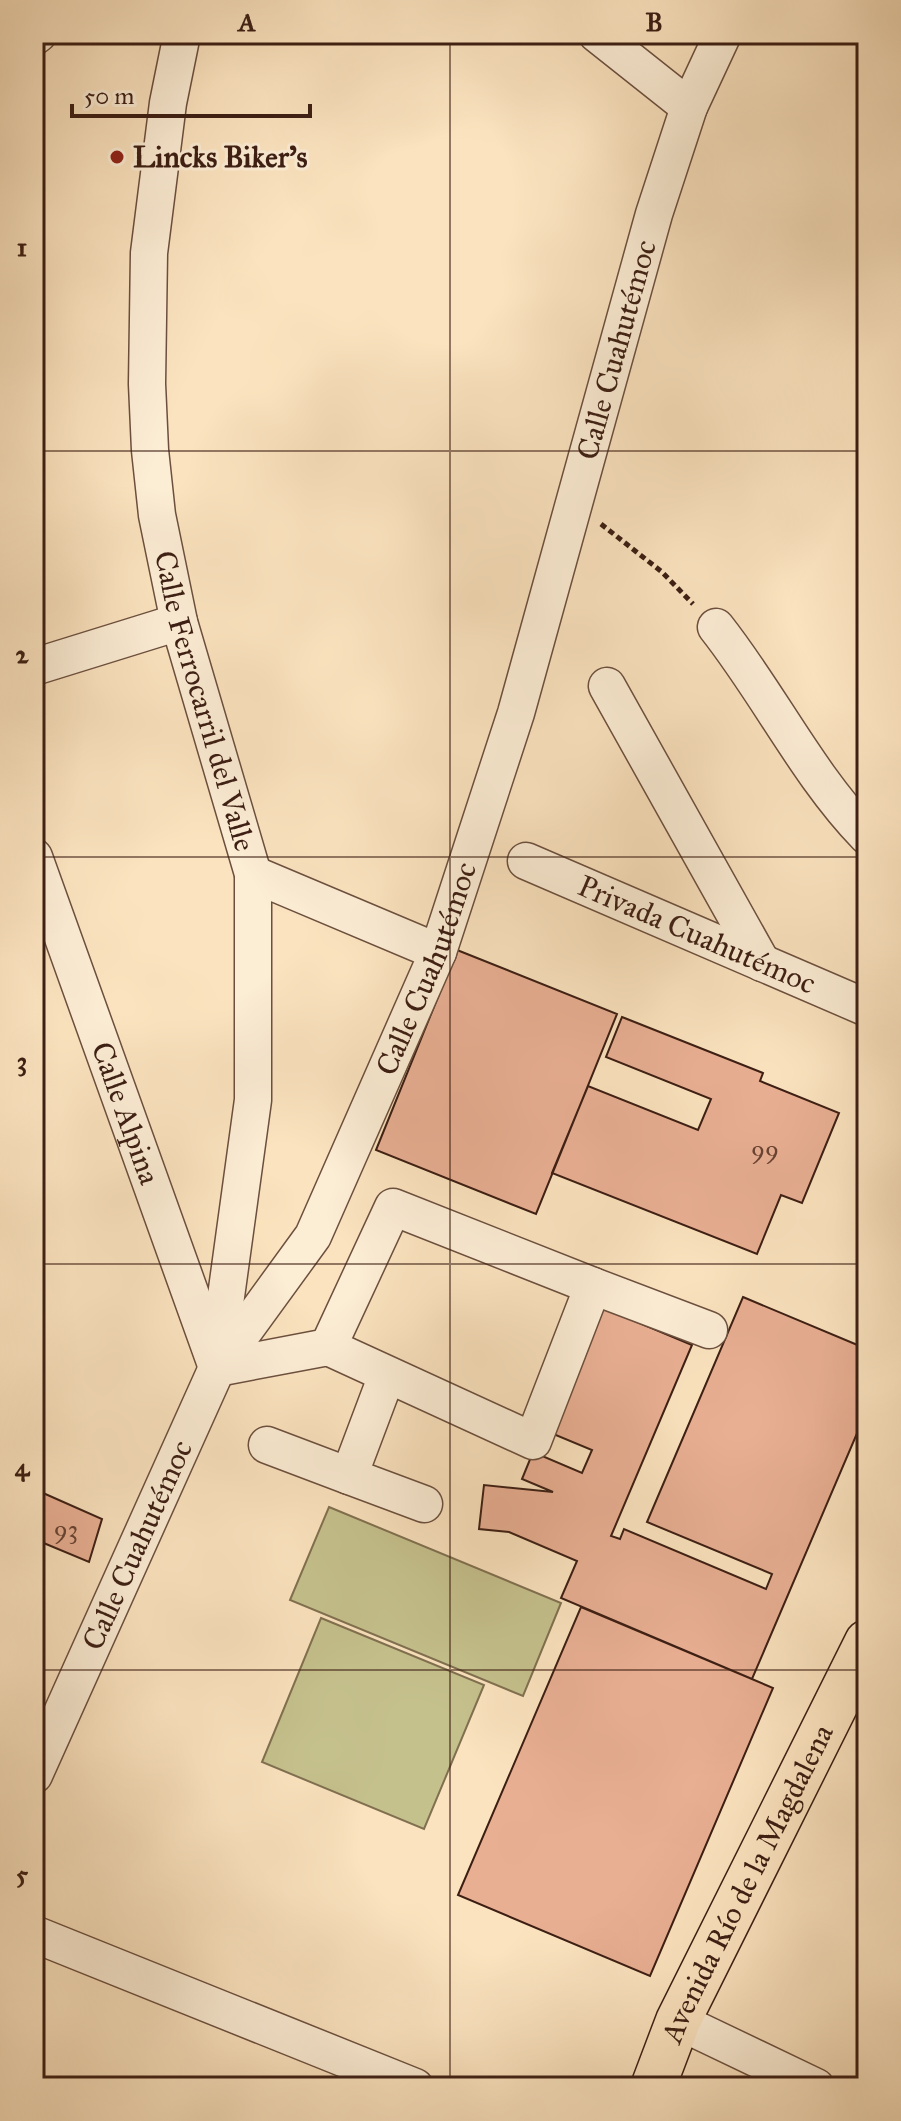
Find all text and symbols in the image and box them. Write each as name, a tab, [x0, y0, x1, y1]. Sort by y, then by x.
text: A	[236, 6, 256, 38]
text: B	[645, 6, 663, 38]
scale bar	[72, 68, 310, 118]
text: 50 m	[84, 81, 134, 111]
place label: Lincks Biker's	[133, 139, 307, 175]
marker: Lincks Biker's	[108, 148, 126, 166]
text: 1	[17, 231, 27, 263]
street label: Calle Cuahutémoc	[569, 236, 664, 464]
street label: Calle Ferrocarril del Valle	[147, 548, 263, 855]
text: 2	[16, 638, 30, 670]
street label: Calle Cuahutémoc	[368, 858, 484, 1081]
street label: Privada Cuahutémoc	[572, 868, 821, 1002]
street label: Calle Alpina	[84, 1037, 168, 1189]
text: 3	[17, 1045, 27, 1077]
house number: 99	[751, 1133, 779, 1165]
street label: Calle Cuahutémoc	[75, 1435, 200, 1656]
text: 4	[15, 1451, 31, 1483]
house number: 93	[54, 1513, 78, 1545]
street label: Avenida Río de la Magdalena	[653, 1718, 841, 2050]
text: 5	[16, 1858, 29, 1890]

